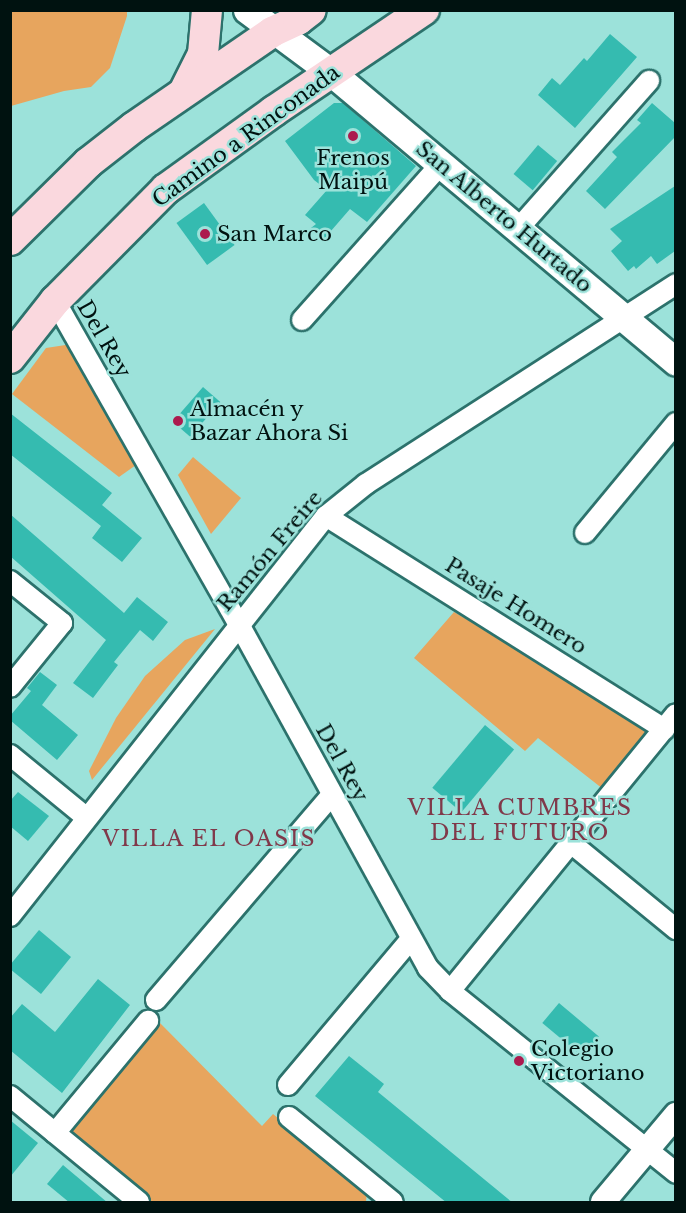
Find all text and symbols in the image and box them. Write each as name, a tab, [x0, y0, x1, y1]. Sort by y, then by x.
street label: Camino a Rinconada	[148, 60, 344, 212]
marker: Frenos Maipú	[346, 129, 360, 143]
street label: San Alberto Hurtado	[411, 136, 597, 298]
place label: Frenos Maipú	[316, 145, 390, 195]
place label: San Marco	[217, 221, 332, 247]
marker: San Marco	[198, 227, 212, 241]
street label: Del Rey	[72, 296, 136, 382]
place label: Almacén y Bazar Ahora Si	[190, 396, 350, 446]
marker: Almacén y Bazar Ahora Si	[171, 414, 185, 428]
street label: Ramón Freire	[212, 486, 328, 616]
street label: Pasaje Homero	[441, 552, 591, 660]
street label: Del Rey	[310, 720, 374, 806]
district label: VILLA CUMBRES DEL FUTURO	[407, 794, 633, 846]
district label: VILLA EL OASIS	[101, 826, 317, 852]
place label: Colegio Victoriano	[531, 1036, 644, 1086]
marker: Colegio Victoriano	[512, 1054, 526, 1068]

